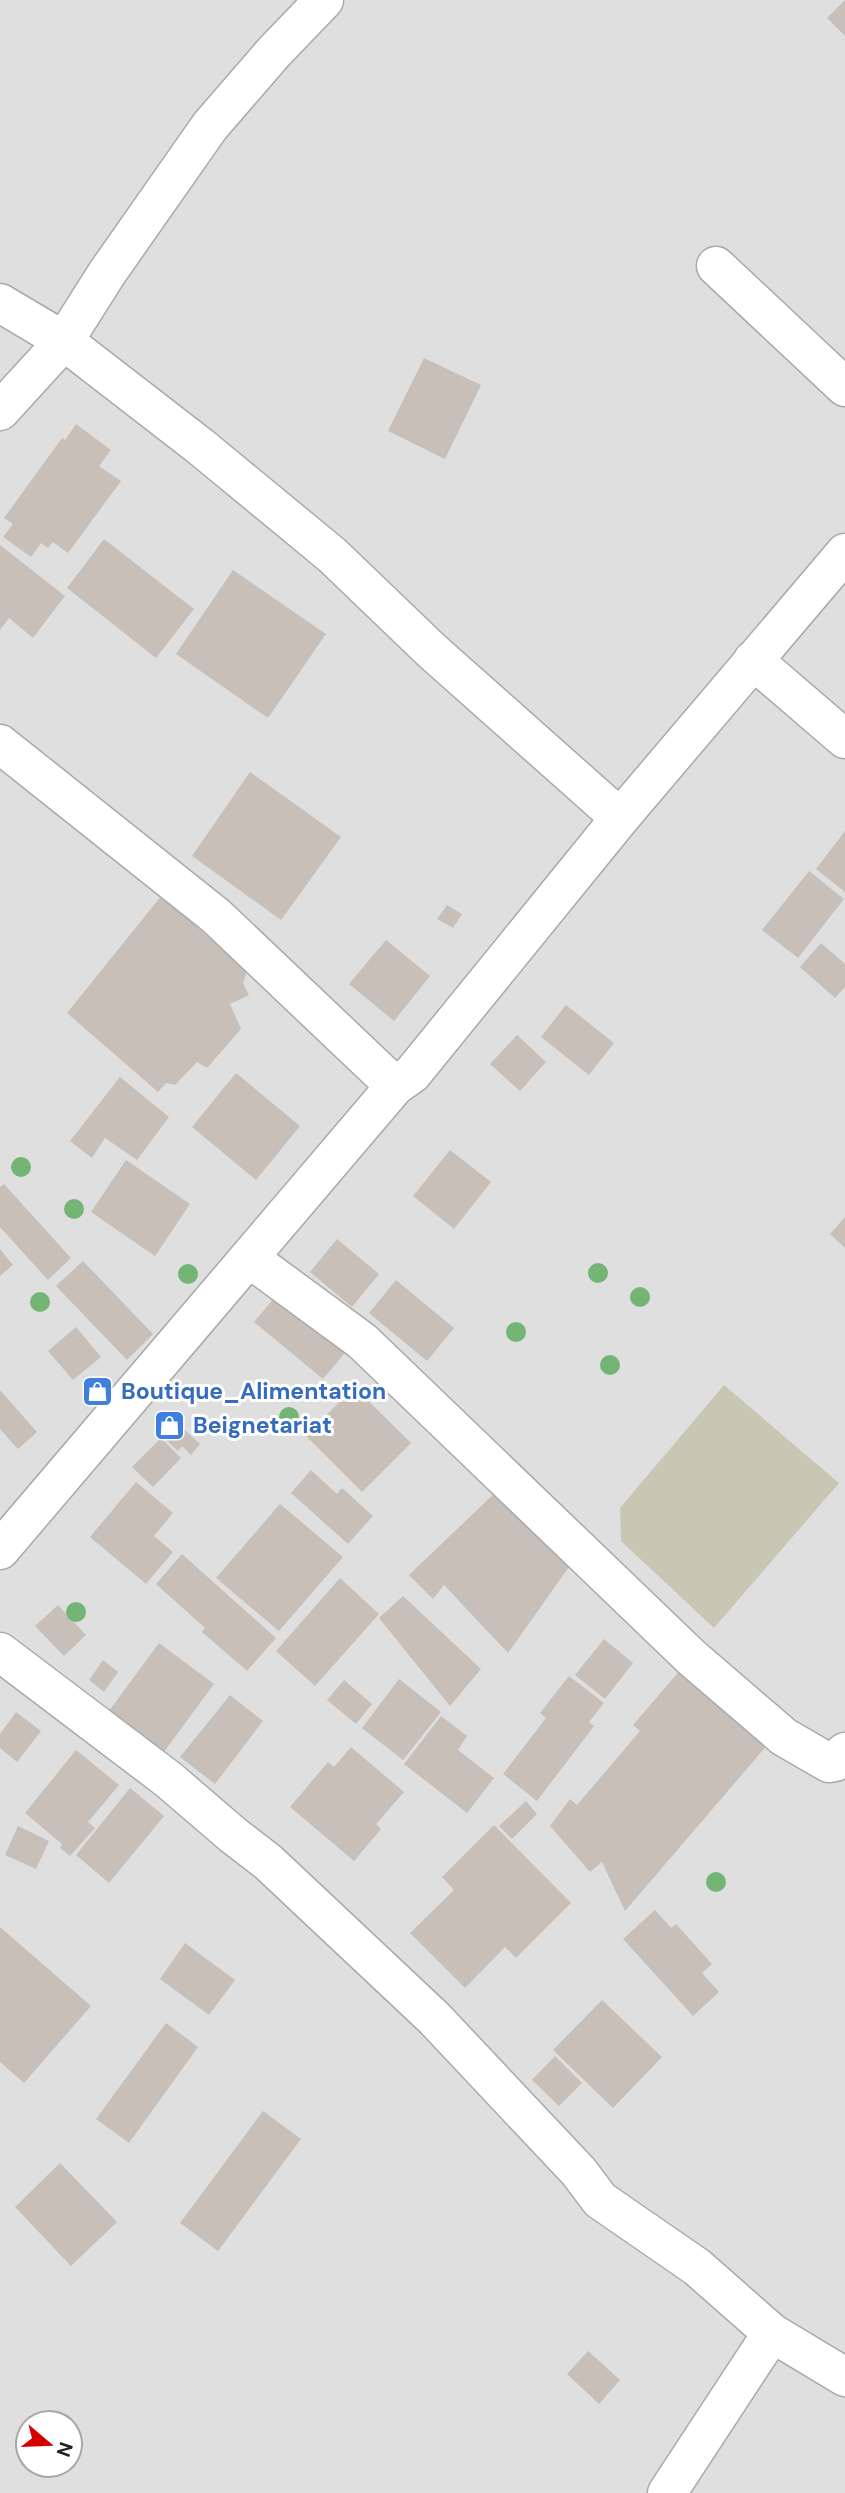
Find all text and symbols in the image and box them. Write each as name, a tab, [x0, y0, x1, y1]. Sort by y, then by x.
shop icon: Boutique_Alimentation	[81, 1374, 115, 1408]
place label: Boutique_Alimentation	[121, 1376, 386, 1406]
shop icon: Beignetariat	[153, 1408, 187, 1442]
place label: Beignetariat	[193, 1410, 332, 1440]
north arrow	[14, 2409, 84, 2479]
text: N	[51, 2439, 79, 2460]

